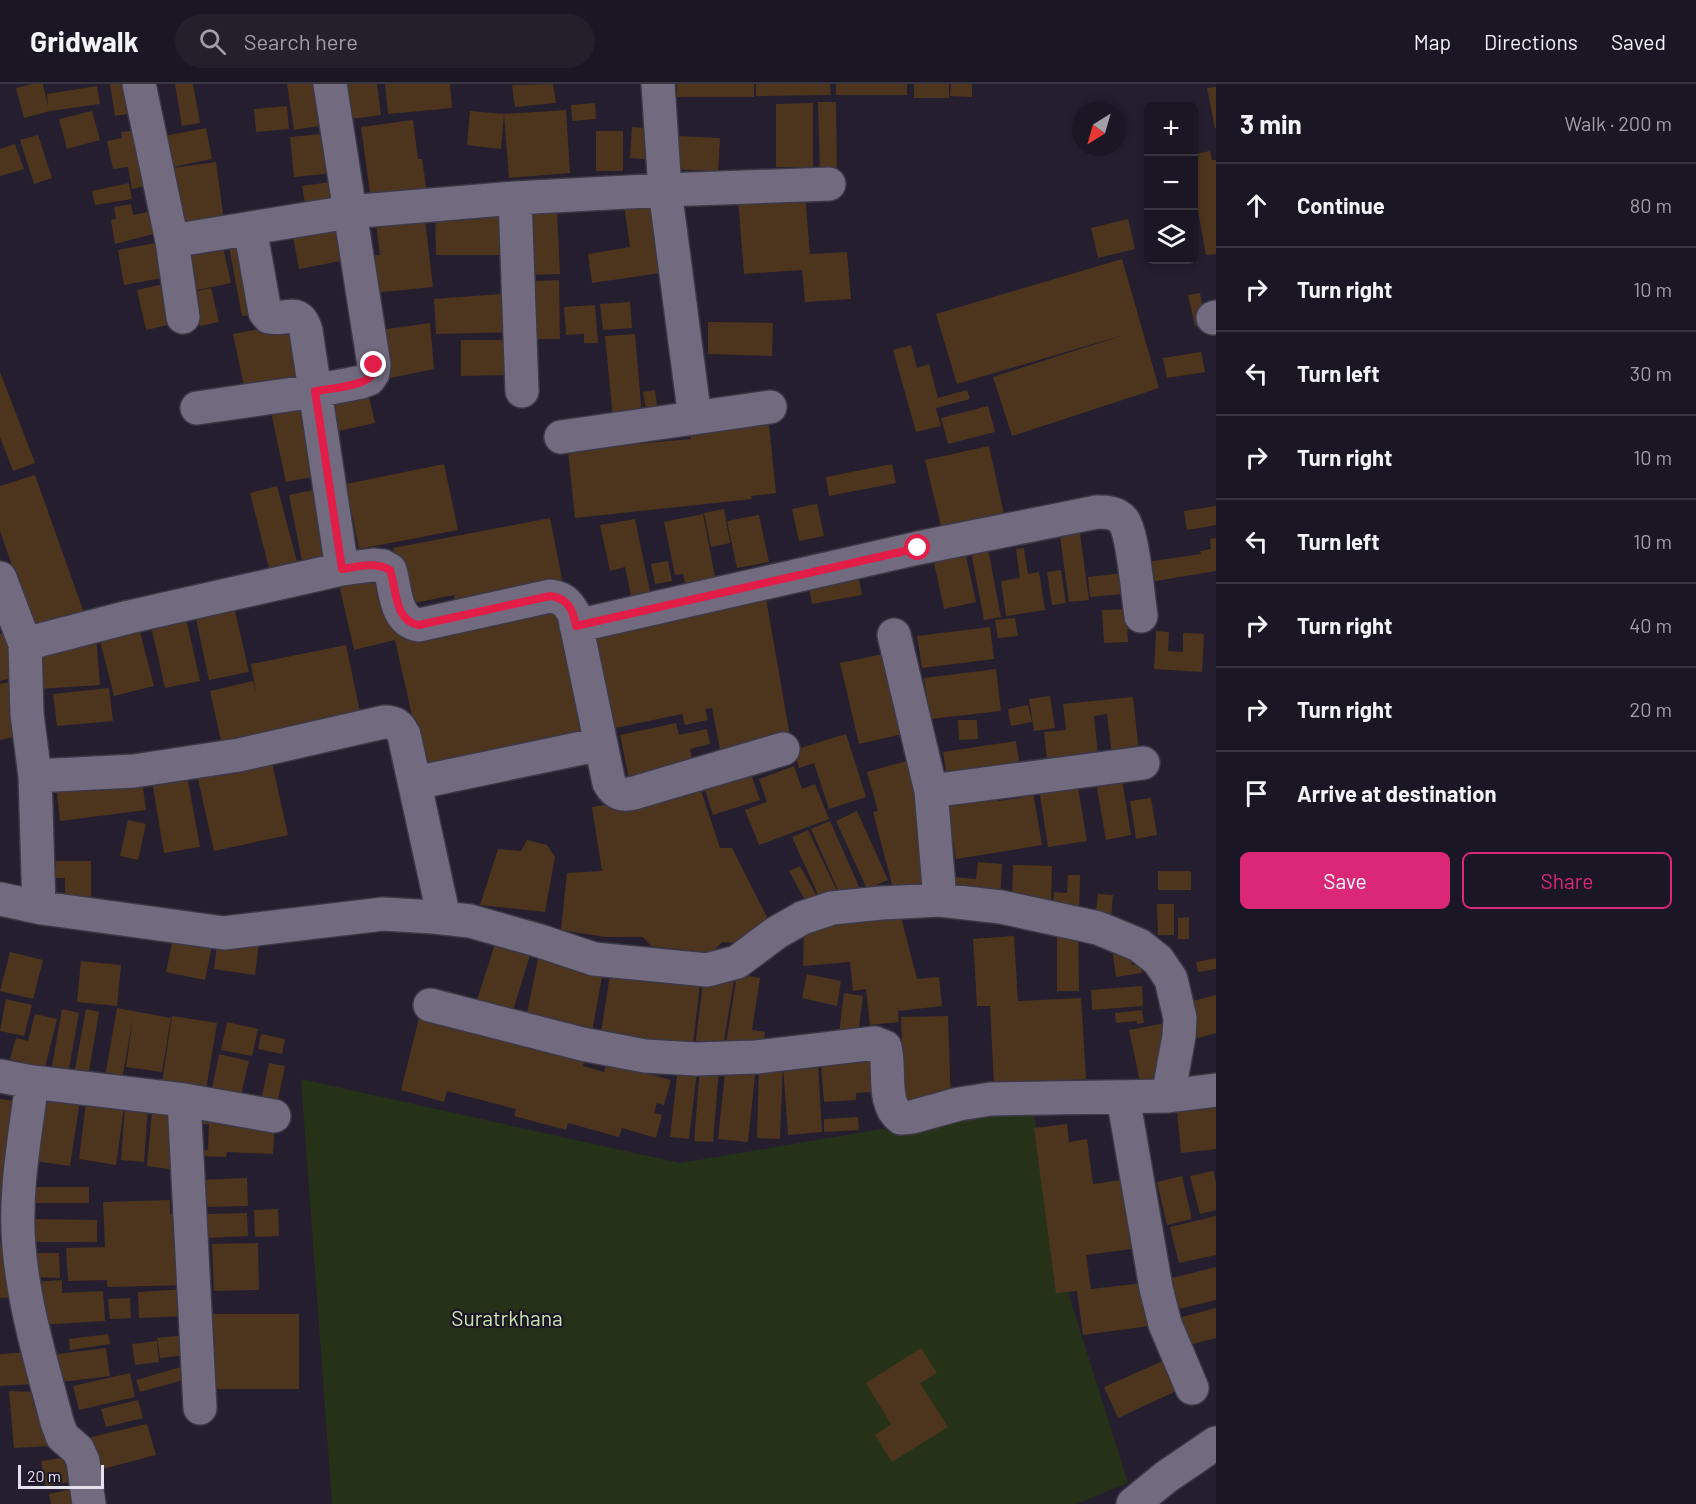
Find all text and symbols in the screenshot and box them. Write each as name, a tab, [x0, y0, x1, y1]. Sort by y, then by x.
search box	[175, 14, 595, 68]
text: Gridwalk	[30, 24, 139, 58]
icon: search	[196, 25, 229, 58]
text: Search here	[244, 28, 358, 54]
text: Map	[1414, 29, 1451, 54]
text: Directions	[1484, 29, 1578, 54]
text: Saved	[1611, 29, 1666, 54]
north arrow	[1072, 102, 1126, 156]
map controls	[1144, 102, 1198, 264]
button: +	[1144, 102, 1198, 156]
text: 3 min	[1240, 108, 1302, 139]
text: Walk · 200 m	[1564, 111, 1672, 135]
button: −	[1144, 156, 1198, 210]
icon: ahead	[1240, 189, 1273, 222]
text: Continue	[1297, 192, 1385, 218]
text: 80 m	[1630, 193, 1672, 217]
button: layers	[1144, 210, 1198, 264]
icon: right	[1240, 273, 1273, 306]
text: Turn right	[1297, 276, 1392, 302]
text: 10 m	[1633, 277, 1672, 301]
route end	[360, 351, 386, 377]
icon: left	[1240, 357, 1273, 390]
text: Turn left	[1297, 360, 1380, 386]
text: 30 m	[1630, 361, 1672, 385]
icon: right	[1240, 441, 1273, 474]
text: Turn right	[1297, 444, 1392, 470]
text: 10 m	[1633, 445, 1672, 469]
icon: left	[1240, 525, 1273, 558]
text: Turn left	[1297, 528, 1380, 554]
text: 10 m	[1633, 529, 1672, 553]
route start	[904, 534, 930, 560]
icon: right	[1240, 609, 1273, 642]
text: Turn right	[1297, 612, 1392, 638]
text: 40 m	[1629, 613, 1672, 637]
icon: right	[1240, 693, 1273, 726]
text: Turn right	[1297, 696, 1392, 722]
text: 20 m	[1629, 697, 1672, 721]
icon: arrive	[1240, 777, 1273, 810]
text: Arrive at destination	[1297, 780, 1496, 806]
button: Save	[1240, 852, 1450, 909]
button: Share	[1462, 852, 1672, 909]
park label: Suratrkhana	[451, 1305, 563, 1330]
scale bar	[18, 1462, 104, 1490]
text: 20 m	[27, 1466, 61, 1485]

